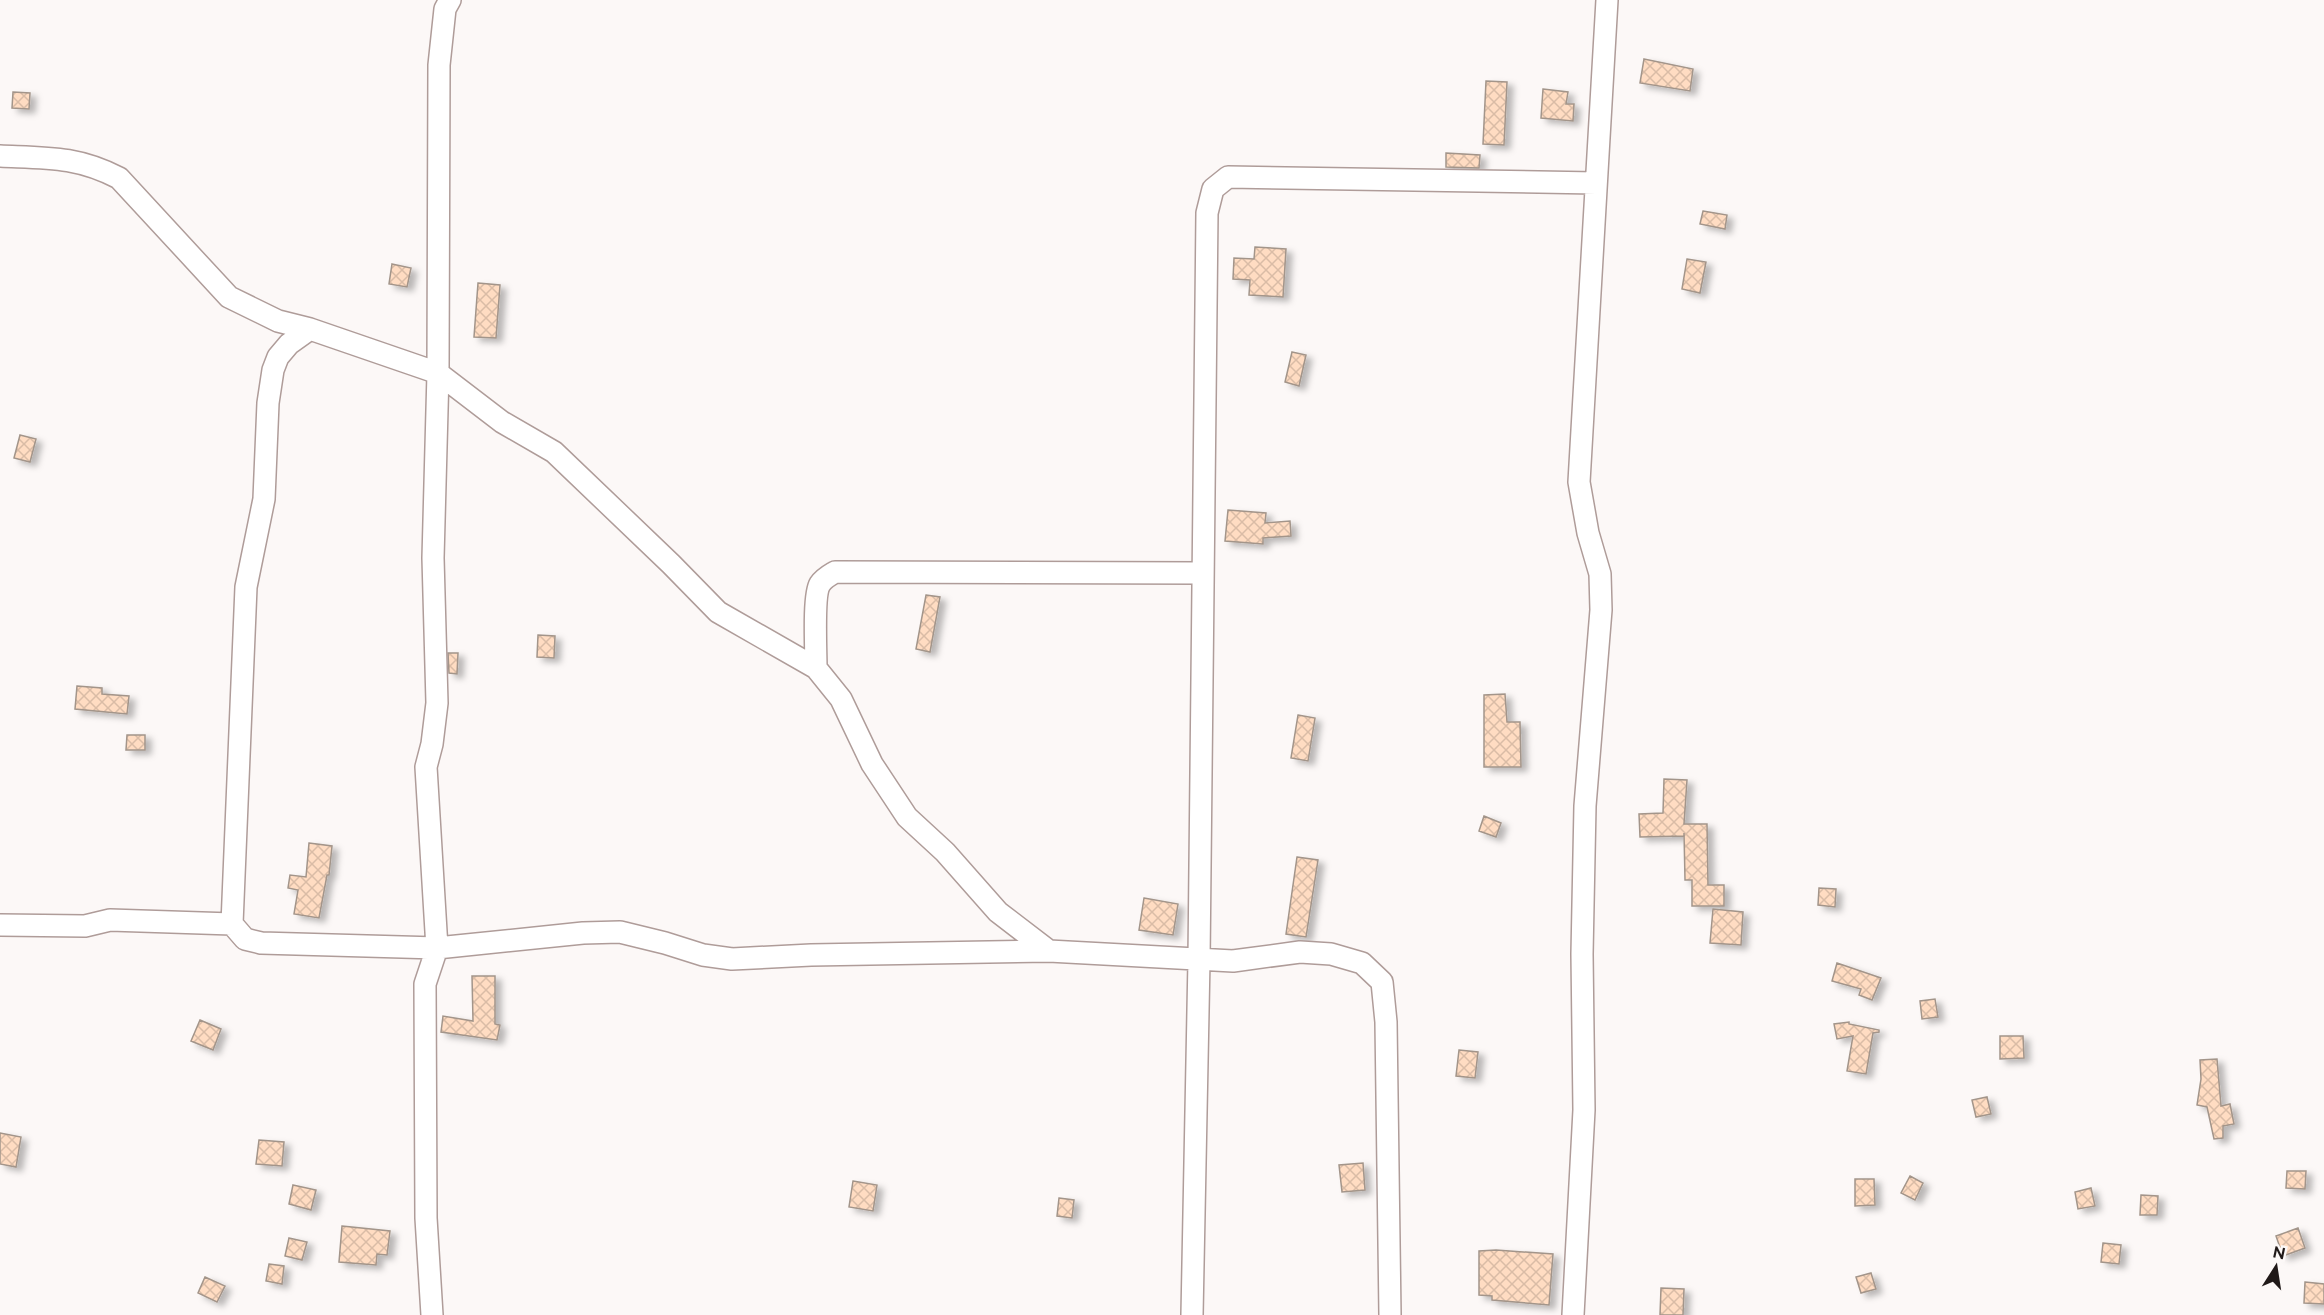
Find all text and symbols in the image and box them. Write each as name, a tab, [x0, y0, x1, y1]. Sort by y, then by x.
north arrow	[2246, 1237, 2306, 1297]
text: N	[2271, 1242, 2287, 1263]

